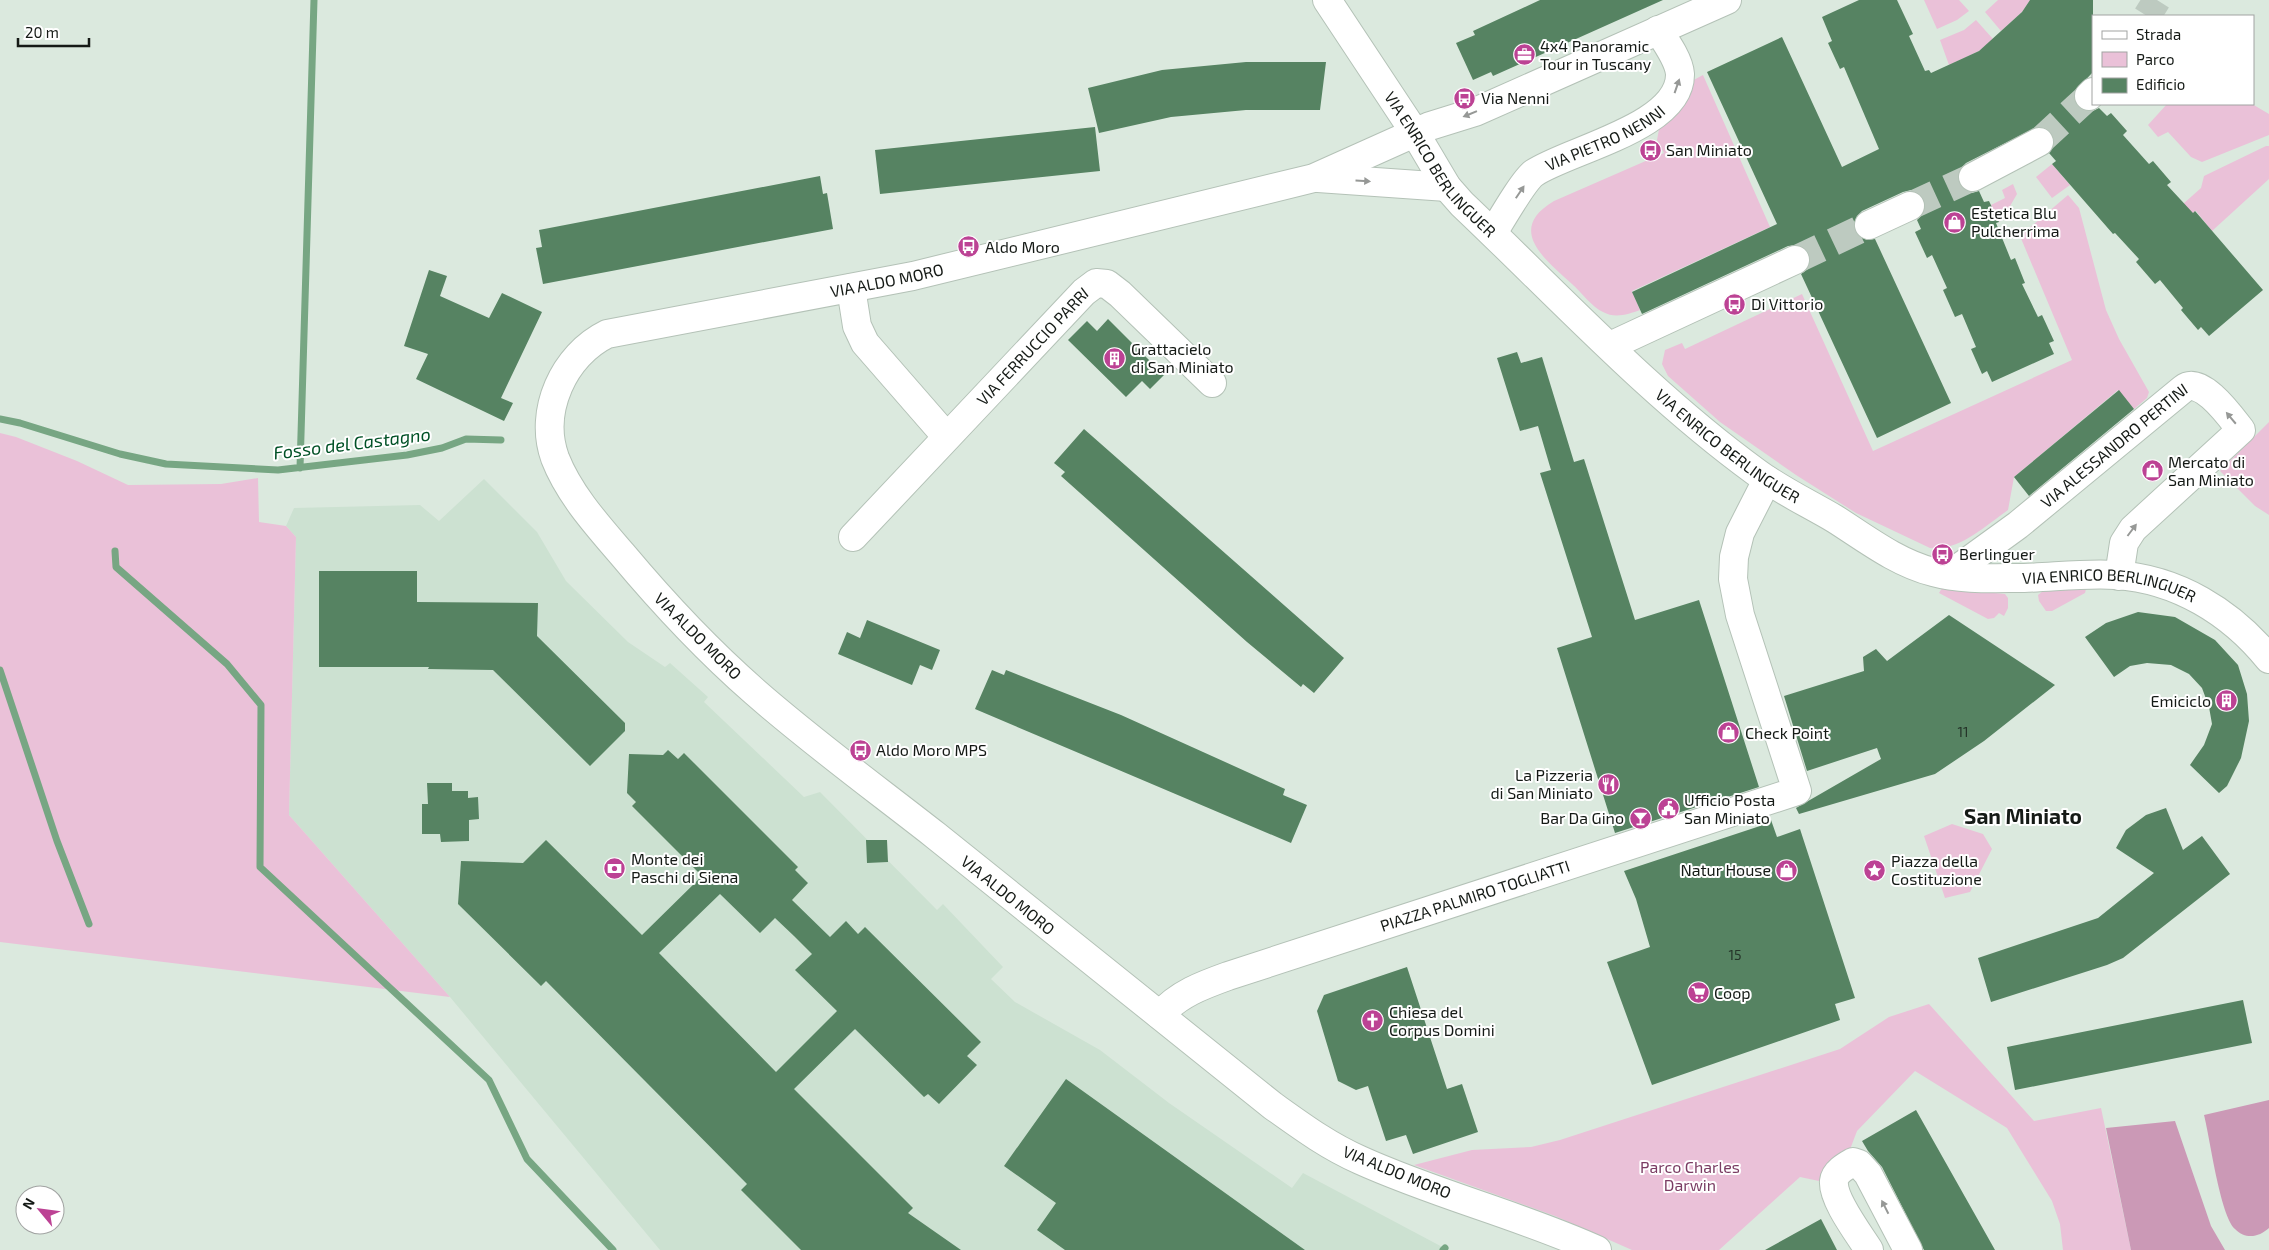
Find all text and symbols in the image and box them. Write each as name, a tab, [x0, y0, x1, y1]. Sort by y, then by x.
scale bar	[18, 15, 89, 47]
legend	[2092, 15, 2254, 105]
text: 20 m	[25, 23, 59, 41]
text: Strada	[2136, 25, 2181, 43]
place label: 4x4 Panoramic Tour in Tuscany	[1540, 36, 1652, 73]
office icon: 4x4 Panoramic Tour in Tuscany	[1512, 43, 1536, 67]
text: Parco	[2136, 50, 2175, 68]
text: Edificio	[2136, 75, 2185, 93]
one-way arrow	[1673, 78, 1681, 93]
bus stop icon: Via Nenni	[1453, 86, 1477, 110]
street label: VIA ENRICO BERLINGUER	[1381, 88, 1500, 241]
place label: Via Nenni	[1481, 88, 1550, 107]
street label: VIA PIETRO NENNI	[1542, 101, 1668, 174]
one-way arrow	[1462, 110, 1477, 118]
bus stop icon: San Miniato	[1638, 138, 1662, 162]
place label: San Miniato	[1666, 140, 1752, 159]
one-way arrow	[1355, 177, 1371, 185]
one-way arrow	[1515, 186, 1525, 199]
place label: Estetica Blu Pulcherrima	[1971, 203, 2060, 240]
shop icon: Estetica Blu Pulcherrima	[1943, 210, 1967, 234]
bus stop icon: Aldo Moro	[957, 235, 981, 259]
place label: Aldo Moro	[985, 237, 1060, 256]
street label: VIA ALDO MORO	[829, 259, 945, 301]
street label: VIA FERRUCCIO PARRI	[972, 282, 1091, 409]
bus stop icon: Di Vittorio	[1723, 292, 1747, 316]
place label: Di Vittorio	[1751, 294, 1823, 313]
place label: Grattacielo di San Miniato	[1131, 339, 1234, 376]
building icon: Grattacielo di San Miniato	[1103, 346, 1127, 370]
street label: VIA ALESSANDRO PERTINI	[2037, 379, 2191, 511]
street label: VIA ENRICO BERLINGUER	[1652, 385, 1804, 507]
one-way arrow	[2226, 412, 2237, 425]
water label: Fosso del Castagno	[272, 422, 432, 464]
place label: Mercato di San Miniato	[2168, 452, 2254, 489]
shop icon: Mercato di San Miniato	[2140, 459, 2164, 483]
one-way arrow	[2127, 524, 2138, 537]
bus stop icon: Berlinguer	[1931, 542, 1955, 566]
place label: Berlinguer	[1959, 544, 2036, 563]
street label: VIA ENRICO BERLINGUER	[2022, 564, 2200, 606]
street label: VIA ALDO MORO	[651, 588, 746, 683]
building icon: Emiciclo	[2215, 689, 2239, 713]
place label: Emiciclo	[2151, 691, 2211, 710]
shop icon: Check Point	[1717, 721, 1741, 745]
place label: Check Point	[1745, 723, 1829, 742]
house number: 11	[1957, 723, 1969, 740]
bus stop icon: Aldo Moro MPS	[848, 738, 872, 762]
place label: Aldo Moro MPS	[876, 740, 987, 759]
place label: La Pizzeria di San Miniato	[1490, 765, 1593, 802]
restaurant icon: La Pizzeria di San Miniato	[1597, 772, 1621, 796]
place label: Ufficio Posta San Miniato	[1684, 790, 1775, 827]
public building icon: Ufficio Posta San Miniato	[1656, 797, 1680, 821]
district label: San Miniato	[1964, 803, 2082, 828]
bar icon: Bar Da Gino	[1628, 806, 1652, 830]
place label: Bar Da Gino	[1540, 808, 1624, 827]
place label: Monte dei Paschi di Siena	[631, 849, 738, 886]
street label: VIA ALDO MORO	[958, 851, 1059, 938]
place label: Piazza della Costituzione	[1891, 851, 1982, 888]
bank icon: Monte dei Paschi di Siena	[603, 856, 627, 880]
street label: PIAZZA PALMIRO TOGLIATTI	[1378, 856, 1572, 935]
shop icon: Natur House	[1775, 858, 1799, 882]
place icon: Piazza della Costituzione	[1863, 858, 1887, 882]
place label: Natur House	[1680, 860, 1771, 879]
house number: 15	[1728, 946, 1742, 963]
supermarket icon: Coop	[1686, 981, 1710, 1005]
place label: Coop	[1714, 983, 1751, 1002]
place label: Chiesa del Corpus Domini	[1389, 1002, 1495, 1039]
church icon: Chiesa del Corpus Domini	[1361, 1009, 1385, 1033]
street label: VIA ALDO MORO	[1340, 1141, 1454, 1202]
park label: Parco Charles Darwin	[1640, 1157, 1740, 1194]
north arrow	[15, 1185, 65, 1235]
text: N	[18, 1195, 38, 1212]
one-way arrow	[1881, 1199, 1889, 1214]

